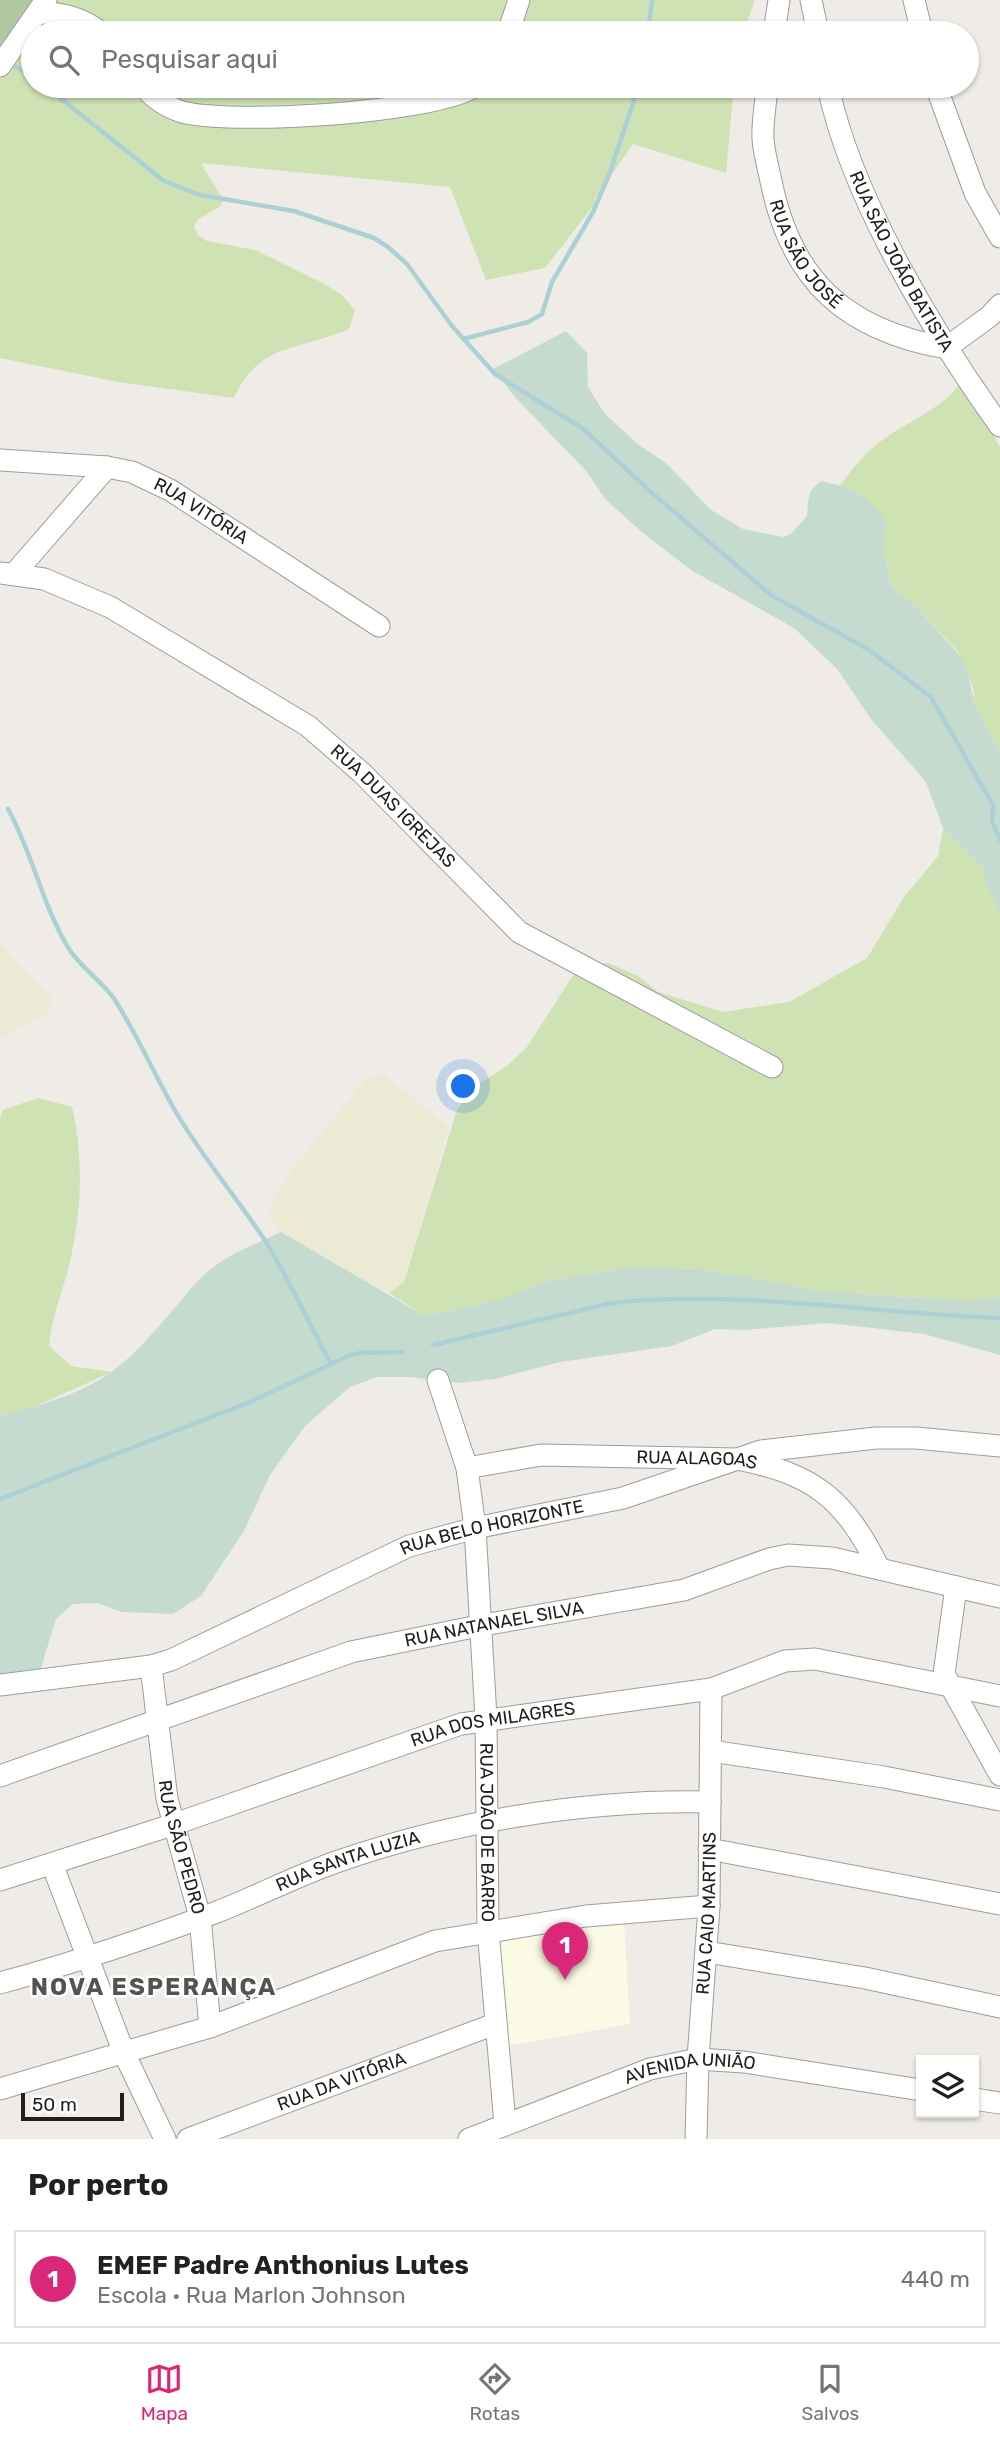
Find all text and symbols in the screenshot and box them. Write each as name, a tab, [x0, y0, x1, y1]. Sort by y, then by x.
search box	[21, 21, 979, 98]
icon: search	[45, 41, 83, 79]
text: Pesquisar aqui	[101, 44, 278, 75]
street label: RUA SÃO JOÃO BATISTA	[845, 168, 958, 356]
street label: RUA SÃO JOSÉ	[765, 197, 847, 313]
street label: RUA VITÓRIA	[150, 473, 252, 549]
street label: RUA DUAS IGREJAS	[326, 740, 460, 872]
your location	[446, 1069, 480, 1103]
street label: RUA ALAGOAS	[636, 1446, 759, 1474]
street label: RUA BELO HORIZONTE	[396, 1495, 586, 1560]
street label: RUA NATANAEL SILVA	[403, 1597, 585, 1652]
street label: RUA DOS MILAGRES	[408, 1697, 577, 1752]
street label: RUA JOÃO DE BARRO	[475, 1743, 499, 1922]
street label: RUA SÃO PEDRO	[154, 1779, 210, 1917]
street label: RUA SANTA LUZIA	[272, 1826, 422, 1896]
street label: RUA CAIO MARTINS	[692, 1832, 721, 1995]
pin: 1	[542, 1922, 588, 1980]
district label: NOVA ESPERANÇA	[31, 1973, 277, 2001]
street label: RUA DA VITÓRIA	[274, 2047, 409, 2116]
street label: AVENIDA UNIÃO	[621, 2048, 757, 2089]
map controls	[916, 2055, 979, 2118]
button: layers	[916, 2055, 979, 2118]
scale bar	[21, 2090, 124, 2122]
text: 50 m	[32, 2093, 77, 2116]
text: Por perto	[28, 2167, 169, 2203]
text: EMEF Padre Anthonius Lutes	[97, 2250, 469, 2281]
text: 1	[47, 2265, 59, 2293]
text: 440 m	[901, 2265, 970, 2293]
text: Escola · Rua Marlon Johnson	[97, 2281, 406, 2309]
tab: Mapa	[141, 2360, 188, 2425]
tab: Rotas	[469, 2360, 520, 2425]
tab: Salvos	[802, 2360, 859, 2425]

